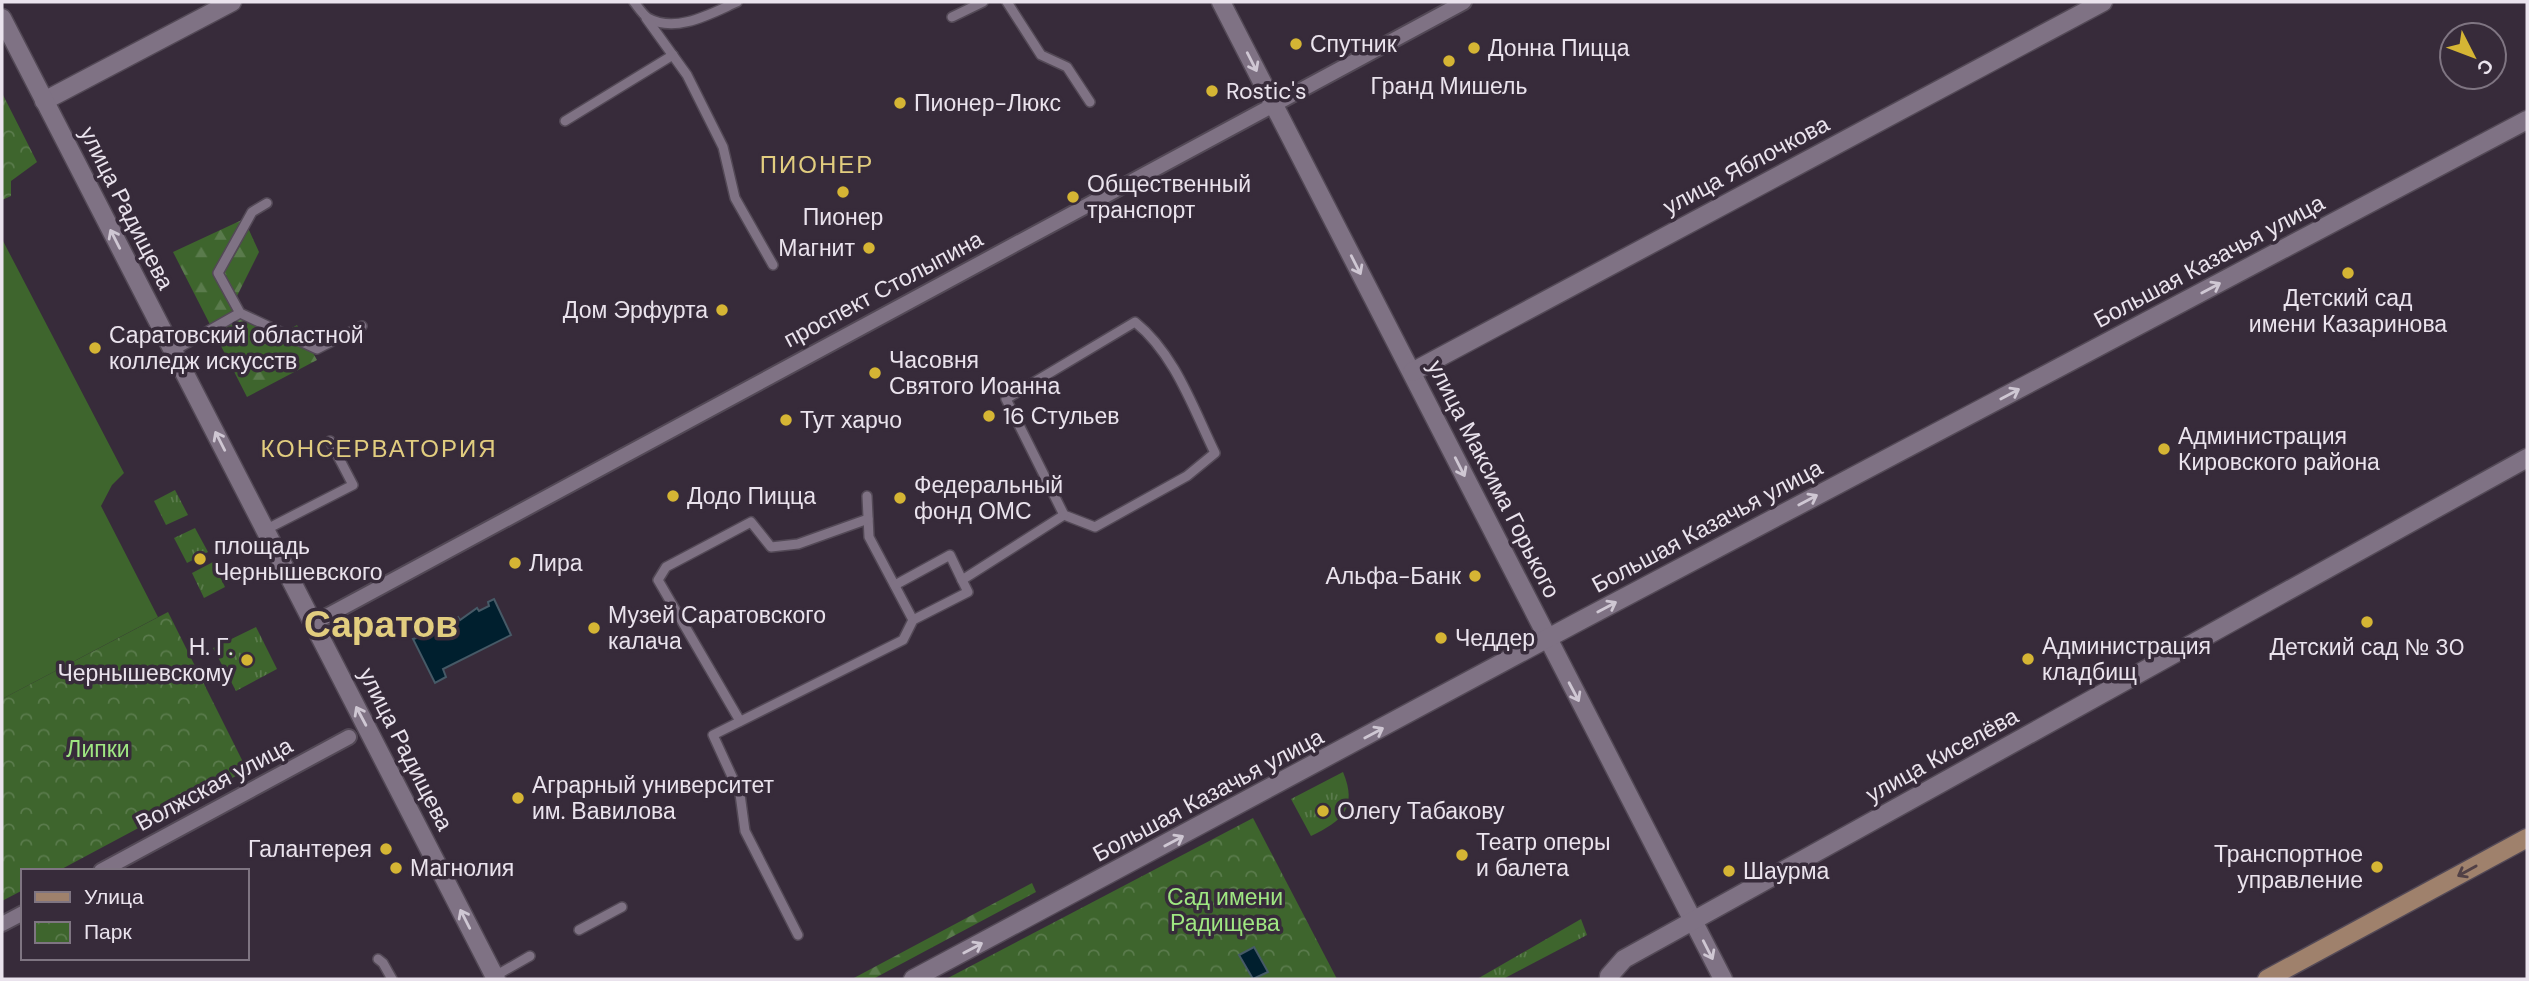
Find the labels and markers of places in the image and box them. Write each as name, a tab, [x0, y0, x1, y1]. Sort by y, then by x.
place label: Спутник	[1310, 29, 1398, 59]
place label: Донна Пицца	[1488, 33, 1630, 63]
marker: Спутник	[1288, 36, 1304, 52]
marker: Донна Пицца	[1466, 40, 1482, 56]
marker: Гранд Мишель	[1441, 53, 1457, 69]
place label: Гранд Мишель	[1371, 71, 1527, 101]
place label: Rostic's	[1226, 76, 1307, 106]
marker: Rostic's	[1204, 83, 1220, 99]
place label: Пионер-Люкс	[914, 88, 1061, 118]
marker: Пионер-Люкс	[892, 95, 908, 111]
place label: Общественный транспорт	[1087, 169, 1251, 225]
marker: Пионер	[835, 184, 851, 200]
marker: Общественный транспорт	[1065, 189, 1081, 205]
place label: Пионер	[803, 202, 883, 232]
place label: Магнит	[778, 233, 855, 263]
marker: Магнит	[861, 240, 877, 256]
marker: Детский сад имени Казаринова	[2340, 265, 2356, 281]
place label: Детский сад имени Казаринова	[2249, 283, 2447, 339]
place label: Дом Эрфурта	[563, 295, 708, 325]
marker: Дом Эрфурта	[714, 302, 730, 318]
place label: Саратовский областной колледж искусств	[109, 320, 364, 376]
marker: Саратовский областной колледж искусств	[87, 340, 103, 356]
place label: Часовня Святого Иоанна	[889, 345, 1060, 401]
marker: Часовня Святого Иоанна	[867, 365, 883, 381]
place label: 16 Стульев	[1003, 401, 1120, 431]
place label: Тут харчо	[800, 405, 902, 435]
marker: 16 Стульев	[981, 408, 997, 424]
marker: Тут харчо	[778, 412, 794, 428]
place label: Администрация Кировского района	[2178, 421, 2380, 477]
marker: Администрация Кировского района	[2156, 441, 2172, 457]
place label: Федеральный фонд ОМС	[914, 470, 1063, 526]
place label: Додо Пицца	[687, 481, 816, 511]
marker: Додо Пицца	[665, 488, 681, 504]
marker: Федеральный фонд ОМС	[892, 490, 908, 506]
place label: площадь Чернышевского	[214, 531, 383, 587]
place label: Лира	[529, 548, 583, 578]
marker: площадь Чернышевского	[192, 551, 208, 567]
marker: Лира	[507, 555, 523, 571]
place label: Альфа-Банк	[1325, 561, 1462, 591]
marker: Альфа-Банк	[1467, 568, 1483, 584]
place label: Музей Саратовского калача	[608, 600, 826, 656]
marker: Детский сад № 30	[2359, 614, 2375, 630]
marker: Музей Саратовского калача	[586, 620, 602, 636]
place label: Чеддер	[1455, 623, 1535, 653]
marker: Чеддер	[1433, 630, 1449, 646]
place label: Администрация кладбищ	[2042, 631, 2211, 687]
place label: Н. Г. Чернышевскому	[57, 632, 233, 688]
place label: Детский сад № 30	[2269, 632, 2465, 662]
marker: Администрация кладбищ	[2020, 651, 2036, 667]
marker: Н. Г. Чернышевскому	[239, 652, 255, 668]
place label: Аграрный университет им. Вавилова	[532, 770, 775, 826]
marker: Аграрный университет им. Вавилова	[510, 790, 526, 806]
place label: Олегу Табакову	[1337, 796, 1505, 826]
marker: Олегу Табакову	[1315, 803, 1331, 819]
place label: Театр оперы и балета	[1476, 827, 1611, 883]
place label: Галантерея	[248, 834, 372, 864]
place label: Транспортное управление	[2214, 839, 2363, 895]
marker: Галантерея	[378, 841, 394, 857]
marker: Театр оперы и балета	[1454, 847, 1470, 863]
place label: Магнолия	[410, 853, 514, 883]
place label: Шаурма	[1743, 856, 1829, 886]
marker: Транспортное управление	[2369, 859, 2385, 875]
marker: Магнолия	[388, 860, 404, 876]
marker: Шаурма	[1721, 863, 1737, 879]

